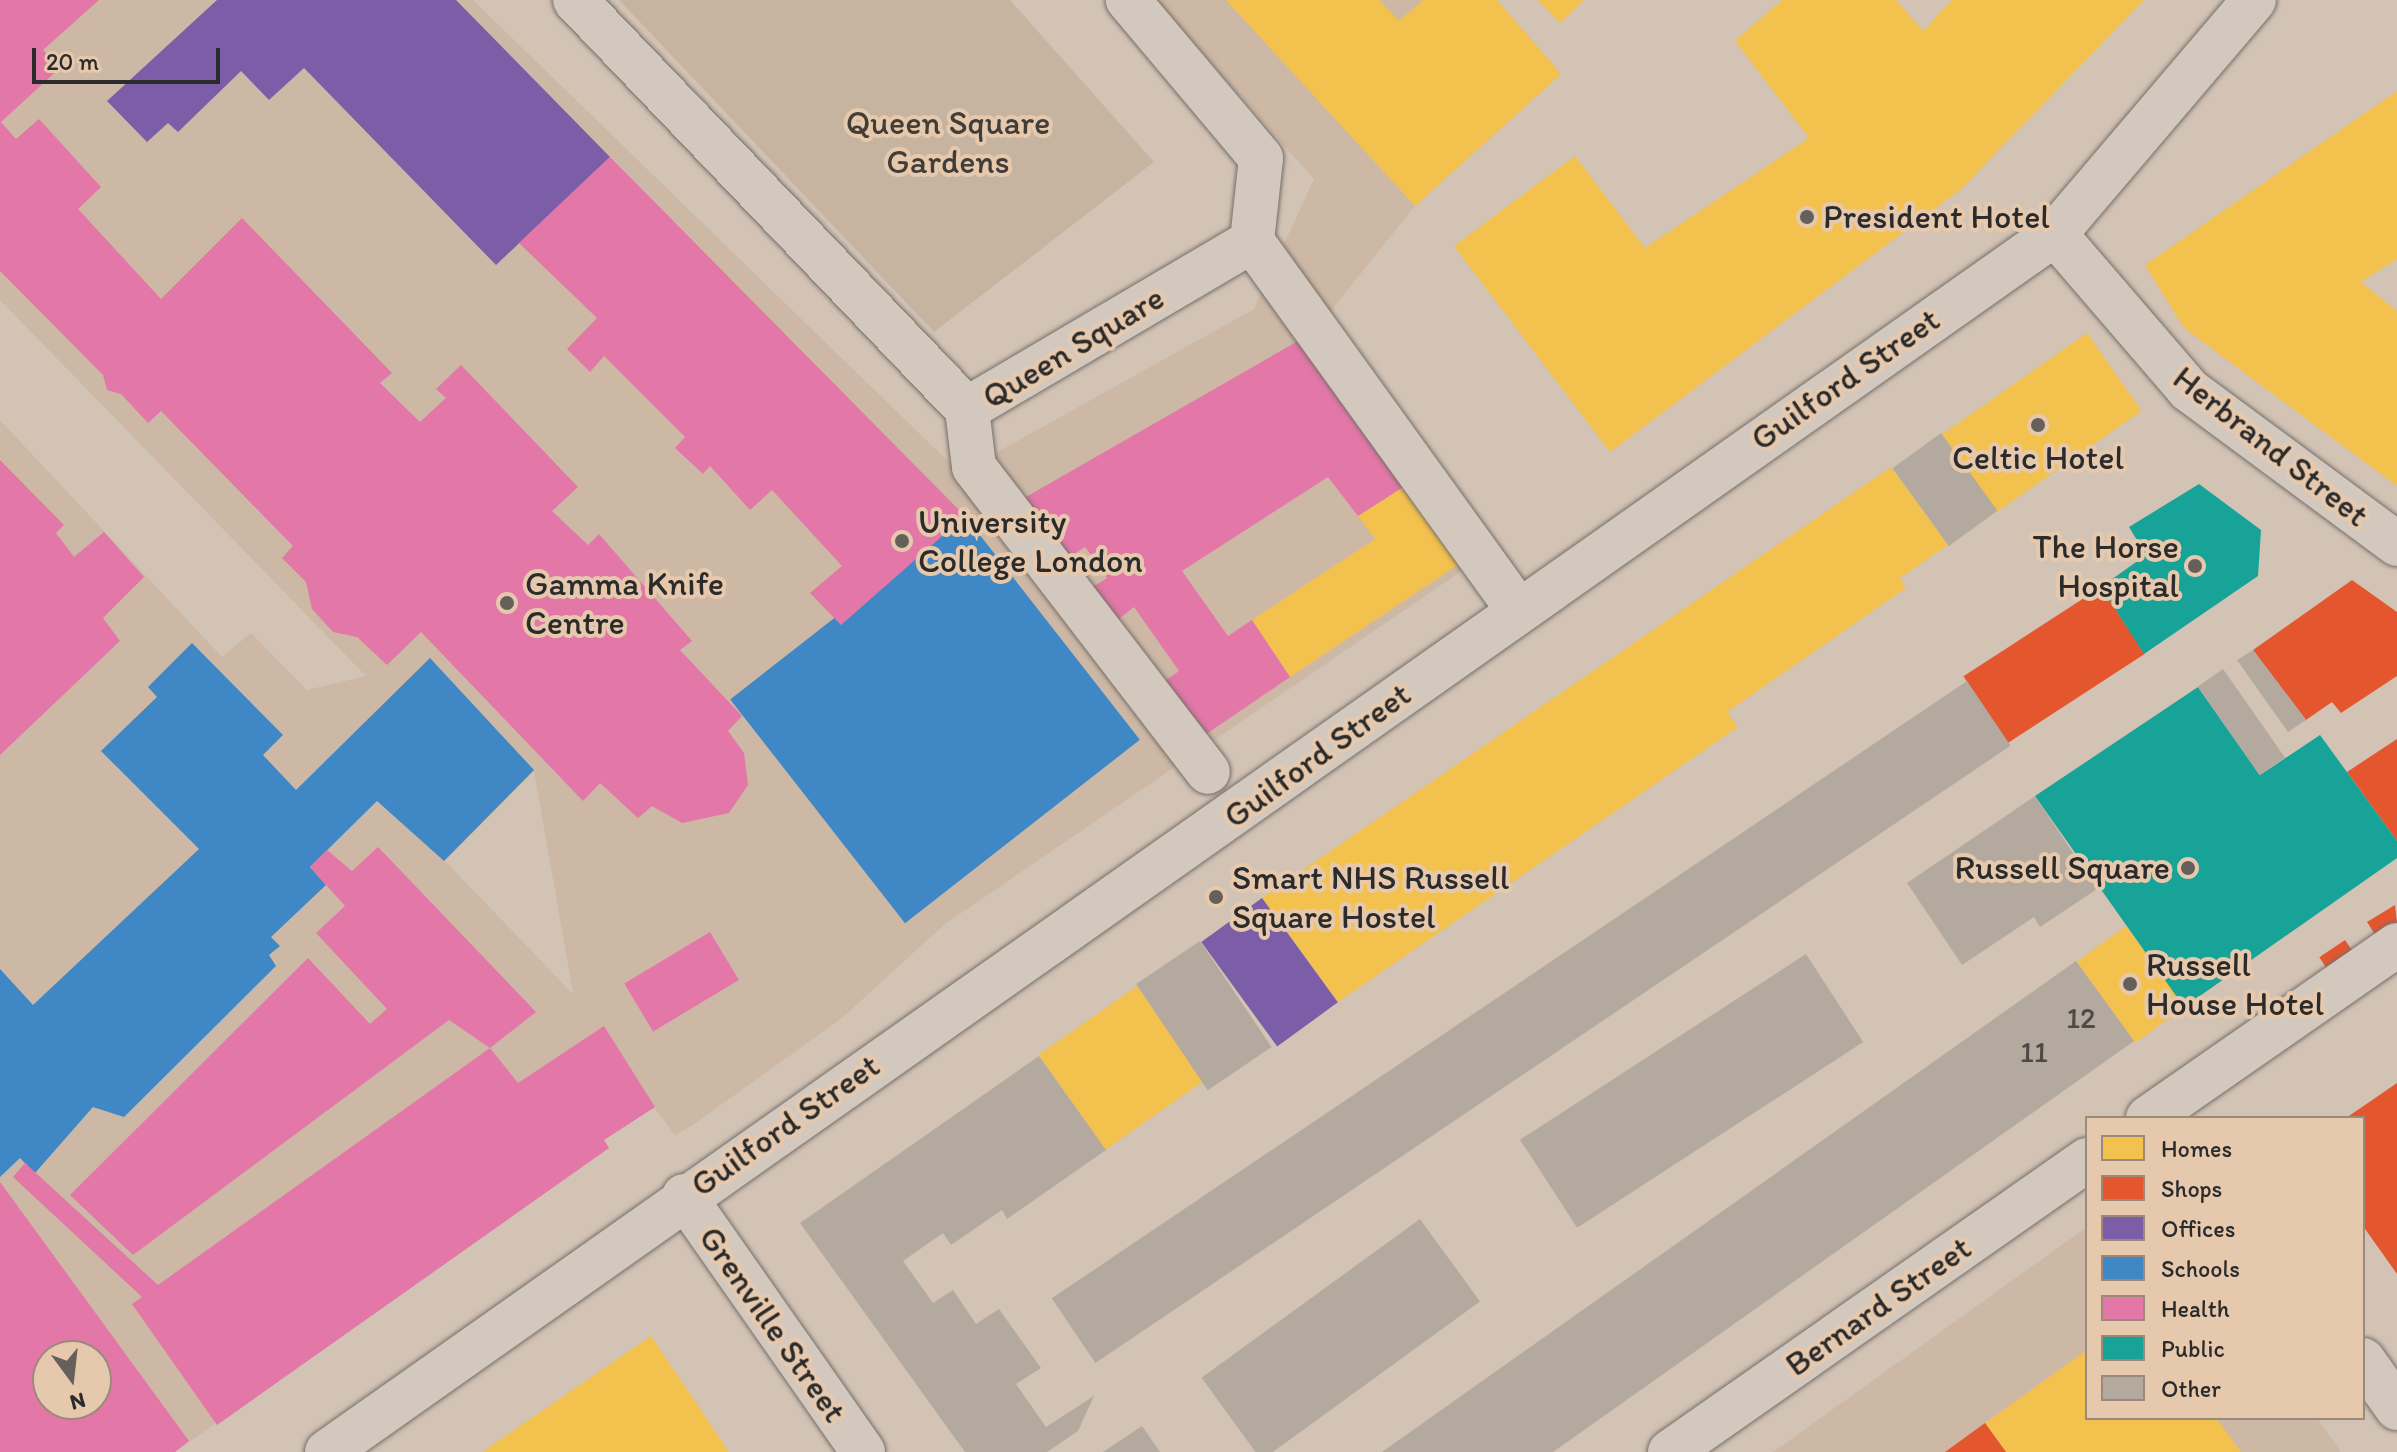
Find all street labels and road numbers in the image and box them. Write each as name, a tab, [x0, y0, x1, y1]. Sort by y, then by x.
street label: Queen Square	[975, 277, 1171, 417]
street label: Guilford Street	[1743, 299, 1947, 459]
street label: Herbrand Street	[2165, 357, 2377, 535]
street label: Guilford Street	[1216, 674, 1418, 836]
street label: Guilford Street	[683, 1045, 887, 1205]
street label: Grenville Street	[691, 1219, 855, 1429]
street label: Bernard Street	[1778, 1227, 1978, 1385]

